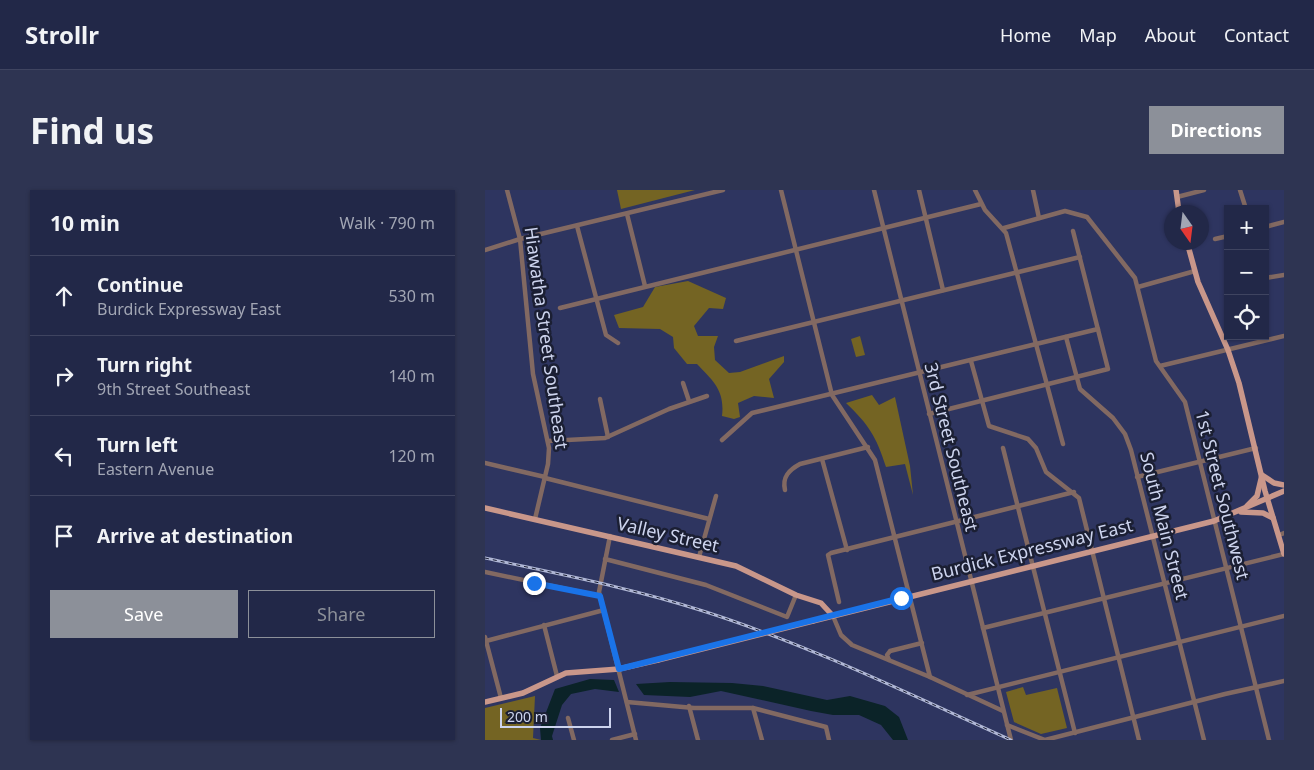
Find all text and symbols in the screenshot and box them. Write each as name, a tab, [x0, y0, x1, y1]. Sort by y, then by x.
text: Strollr	[25, 18, 99, 51]
text: Home	[1000, 23, 1051, 47]
text: Map	[1079, 23, 1117, 47]
text: About	[1145, 23, 1196, 47]
text: Contact	[1224, 23, 1289, 47]
button: Directions	[1149, 106, 1284, 154]
text: Find us	[30, 107, 154, 154]
north arrow	[1164, 205, 1209, 250]
map controls	[1224, 205, 1269, 340]
button: +	[1224, 205, 1269, 250]
text: 10 min	[50, 209, 120, 237]
text: Walk · 790 m	[340, 212, 435, 234]
street label: Hiawatha Street Southeast	[519, 225, 575, 451]
button: −	[1224, 250, 1269, 295]
text: Continue	[97, 272, 183, 298]
icon: ahead	[50, 282, 78, 310]
text: 530 m	[388, 285, 435, 307]
button: locate	[1224, 295, 1269, 340]
text: Burdick Expressway East	[97, 298, 281, 320]
text: Turn right	[97, 352, 192, 378]
street label: 3rd Street Southeast	[919, 360, 985, 534]
icon: right	[50, 362, 78, 390]
text: 140 m	[388, 365, 435, 387]
text: 9th Street Southeast	[97, 378, 250, 400]
street label: 1st Street Southwest	[1190, 407, 1256, 583]
text: Turn left	[97, 432, 178, 458]
icon: left	[50, 442, 78, 470]
text: 120 m	[388, 445, 435, 467]
street label: South Main Street	[1135, 449, 1195, 603]
text: Eastern Avenue	[97, 458, 214, 480]
street label: Valley Street	[615, 511, 722, 557]
street label: Burdick Expressway East	[928, 512, 1136, 586]
icon: arrive	[50, 522, 78, 550]
text: Arrive at destination	[97, 523, 293, 549]
route end	[523, 572, 546, 595]
route start	[890, 587, 913, 610]
button: Save	[50, 590, 238, 638]
button: Share	[248, 590, 435, 638]
scale bar	[500, 705, 611, 728]
text: 200 m	[507, 707, 548, 726]

